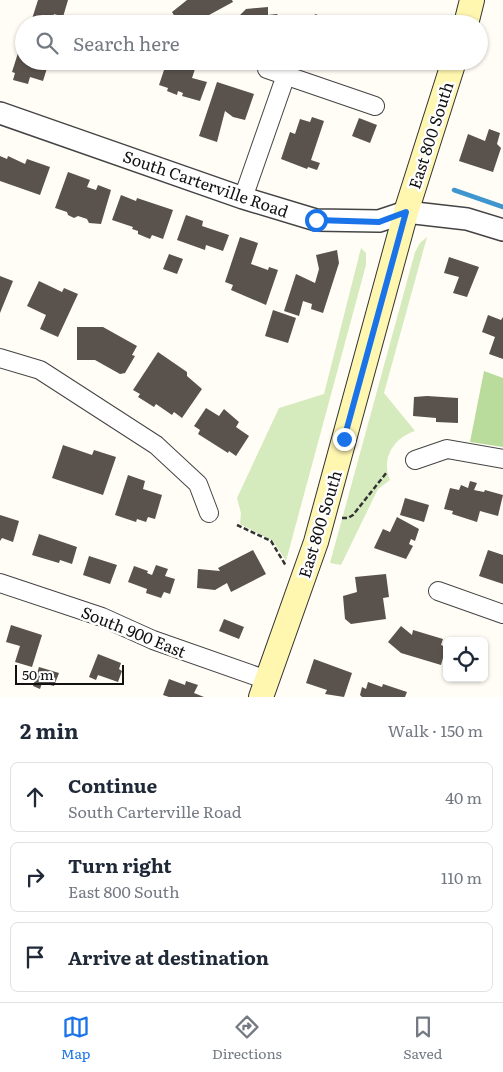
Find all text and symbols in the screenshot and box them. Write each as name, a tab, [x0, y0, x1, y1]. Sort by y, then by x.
search box	[15, 15, 488, 70]
icon: search	[33, 29, 61, 57]
text: Search here	[73, 29, 180, 57]
street label: East 800 South	[401, 78, 459, 192]
street label: South Carterville Road	[120, 143, 292, 223]
route start	[305, 209, 328, 232]
route end	[333, 428, 356, 451]
street label: East 800 South	[291, 467, 347, 581]
street label: South 900 East	[78, 599, 190, 663]
map controls	[443, 637, 488, 682]
button: locate	[443, 637, 488, 682]
scale bar	[15, 662, 124, 685]
text: 50 m	[22, 664, 54, 684]
text: 2 min	[20, 714, 79, 745]
text: Walk · 150 m	[388, 718, 483, 742]
text: Continue	[68, 771, 157, 799]
icon: ahead	[21, 783, 49, 811]
text: 40 m	[445, 785, 482, 809]
text: South Carterville Road	[68, 799, 242, 823]
text: Turn right	[68, 851, 172, 879]
icon: right	[21, 863, 49, 891]
text: 110 m	[441, 865, 482, 889]
text: East 800 South	[68, 879, 180, 903]
icon: arrive	[21, 943, 49, 971]
text: Arrive at destination	[68, 943, 269, 971]
tab: Map	[61, 1013, 91, 1063]
tab: Directions	[212, 1013, 282, 1063]
tab: Saved	[403, 1013, 442, 1063]

